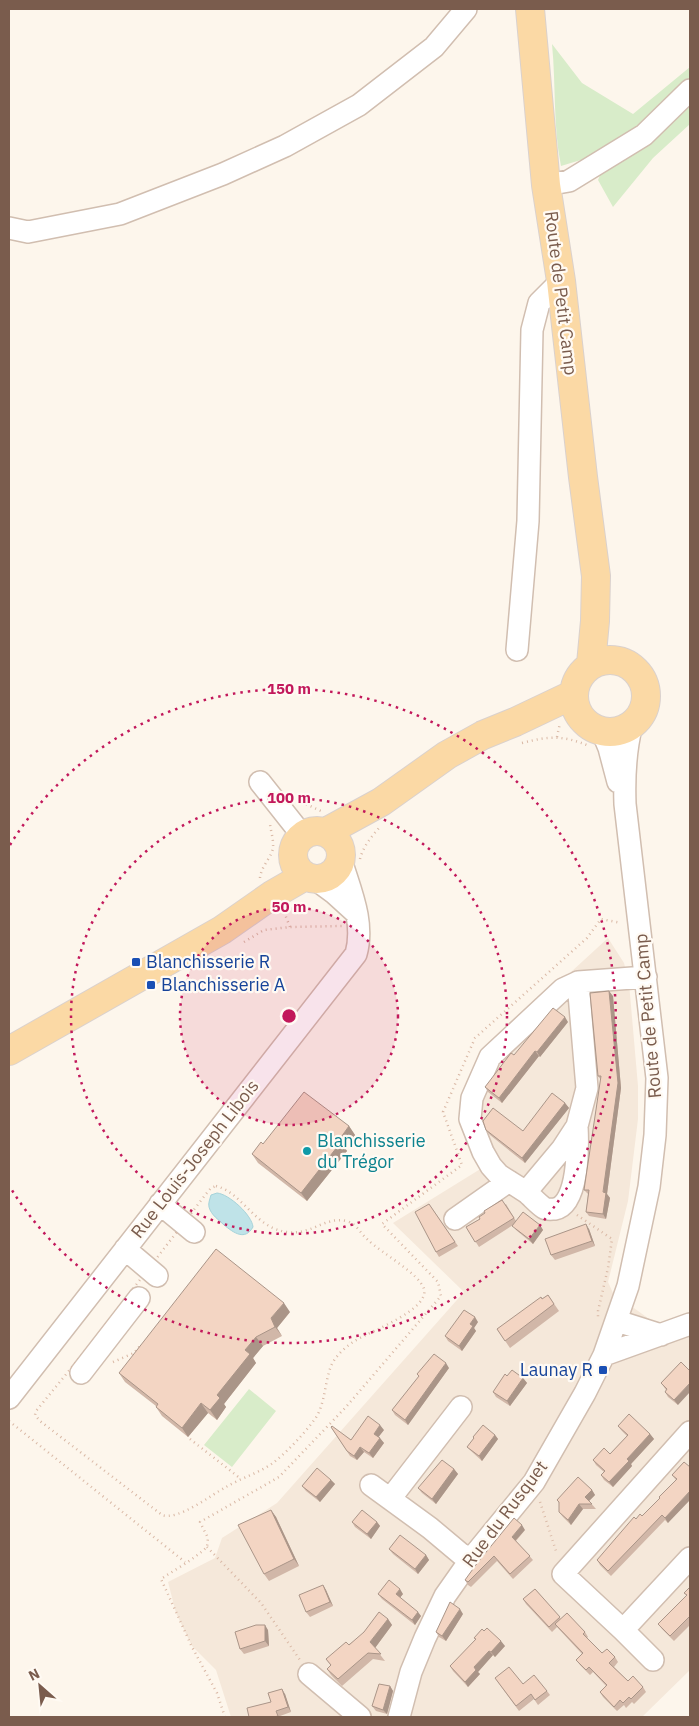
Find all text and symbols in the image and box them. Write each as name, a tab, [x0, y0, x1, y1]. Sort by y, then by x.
street label: Route de Petit Camp	[540, 210, 583, 376]
text: 150 m	[267, 679, 311, 698]
text: 100 m	[267, 788, 311, 807]
text: 50 m	[272, 897, 306, 916]
street label: Route de Petit Camp	[629, 933, 666, 1099]
place label: Blanchisserie R	[146, 950, 270, 973]
marker: Blanchisserie R	[130, 956, 142, 968]
place label: Blanchisserie A	[161, 973, 286, 996]
marker: Blanchisserie A	[145, 979, 157, 991]
centre of rings	[280, 1007, 298, 1025]
street label: Rue Louis-Joseph Libois	[126, 1075, 264, 1243]
place label: Blanchisserie du Trégor	[317, 1129, 426, 1173]
marker: Blanchisserie du Trégor	[301, 1145, 313, 1157]
place label: Launay R	[520, 1358, 593, 1381]
marker: Launay R	[597, 1364, 609, 1376]
street label: Rue du Rusquet	[457, 1456, 552, 1572]
north arrow	[15, 1661, 65, 1711]
text: N	[25, 1664, 43, 1685]

